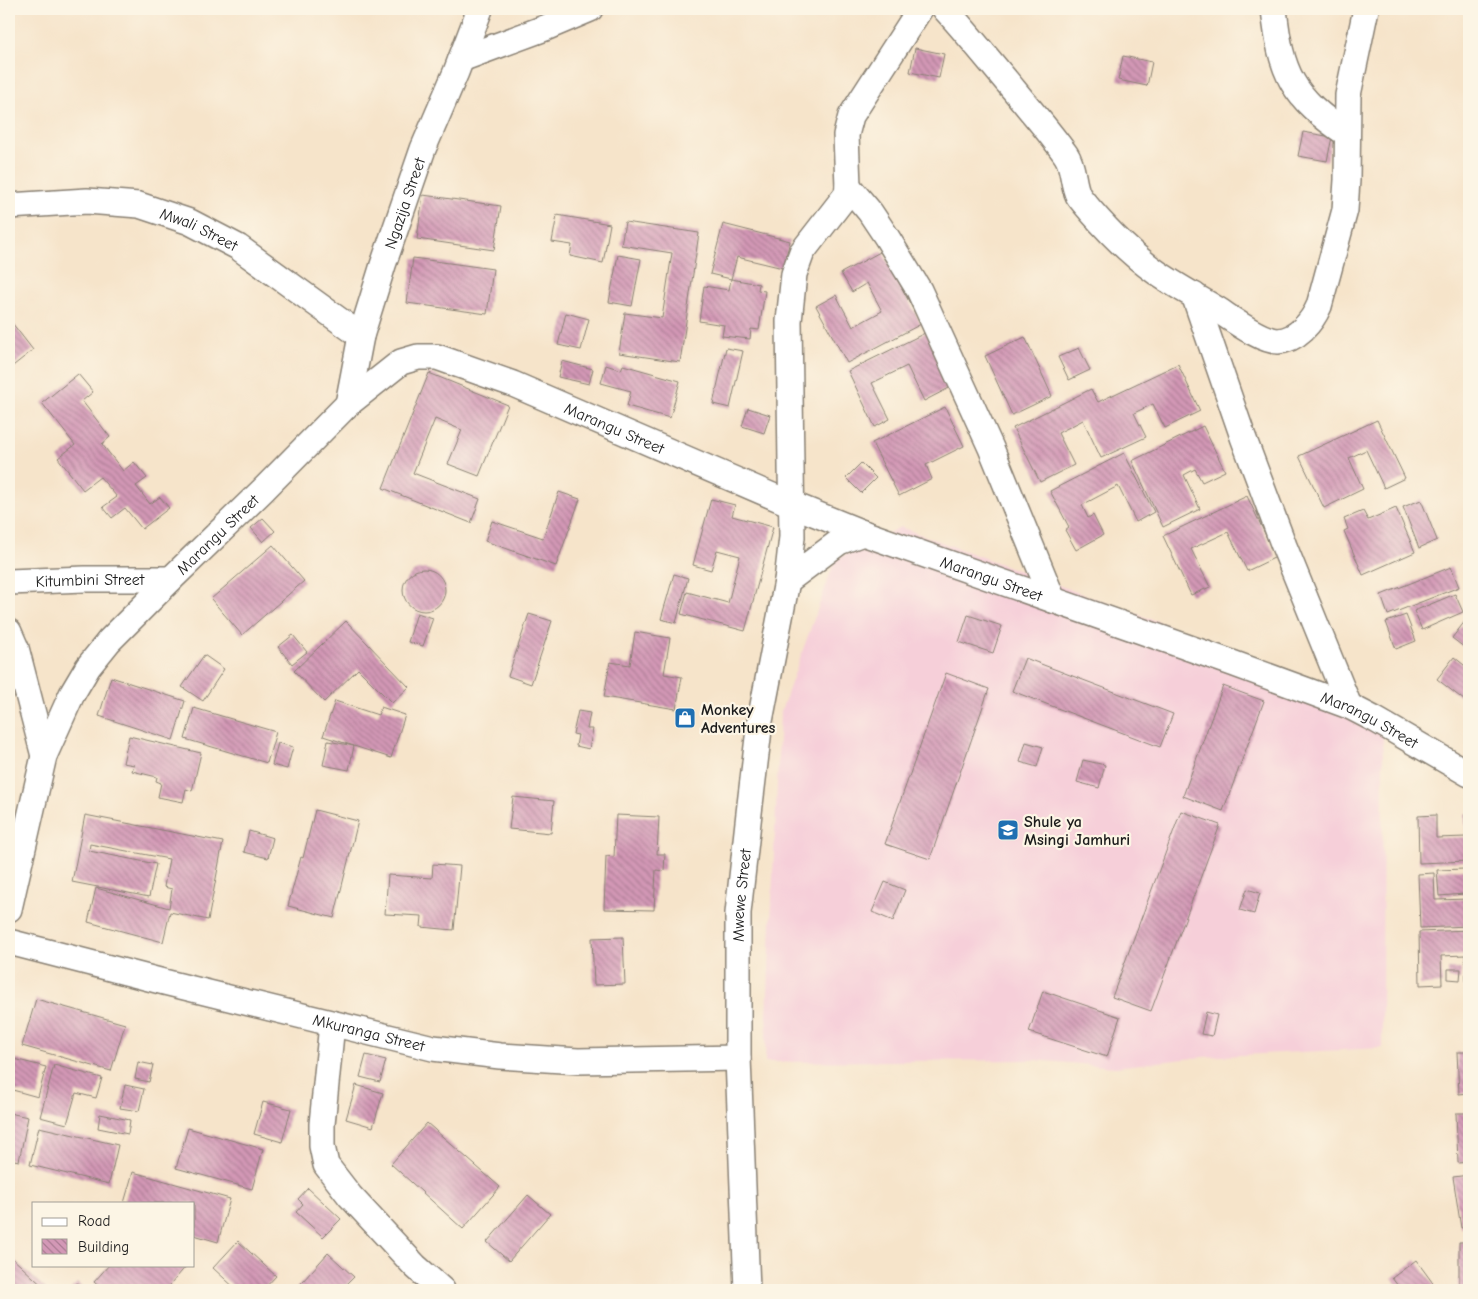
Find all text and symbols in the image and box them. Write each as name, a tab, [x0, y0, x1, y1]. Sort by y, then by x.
street label: Ngazija Street	[381, 155, 429, 251]
street label: Mwali Street	[158, 205, 241, 255]
street label: Marangu Street	[561, 399, 667, 458]
street label: Marangu Street	[173, 491, 263, 579]
street label: Marangu Street	[938, 553, 1045, 606]
street label: Kitumbini Street	[35, 571, 145, 591]
street label: Marangu Street	[1318, 688, 1421, 753]
place label: Monkey Adventures	[701, 701, 776, 737]
shop icon: Monkey Adventures	[673, 706, 697, 730]
place label: Shule ya Msingi Jamhuri	[1024, 813, 1130, 849]
school or university icon: Shule ya Msingi Jamhuri	[996, 818, 1020, 842]
street label: Mwewe Street	[730, 848, 755, 942]
street label: Mkuranga Street	[311, 1011, 427, 1056]
legend	[32, 1202, 195, 1266]
text: Road	[78, 1212, 110, 1230]
text: Building	[78, 1238, 129, 1256]

